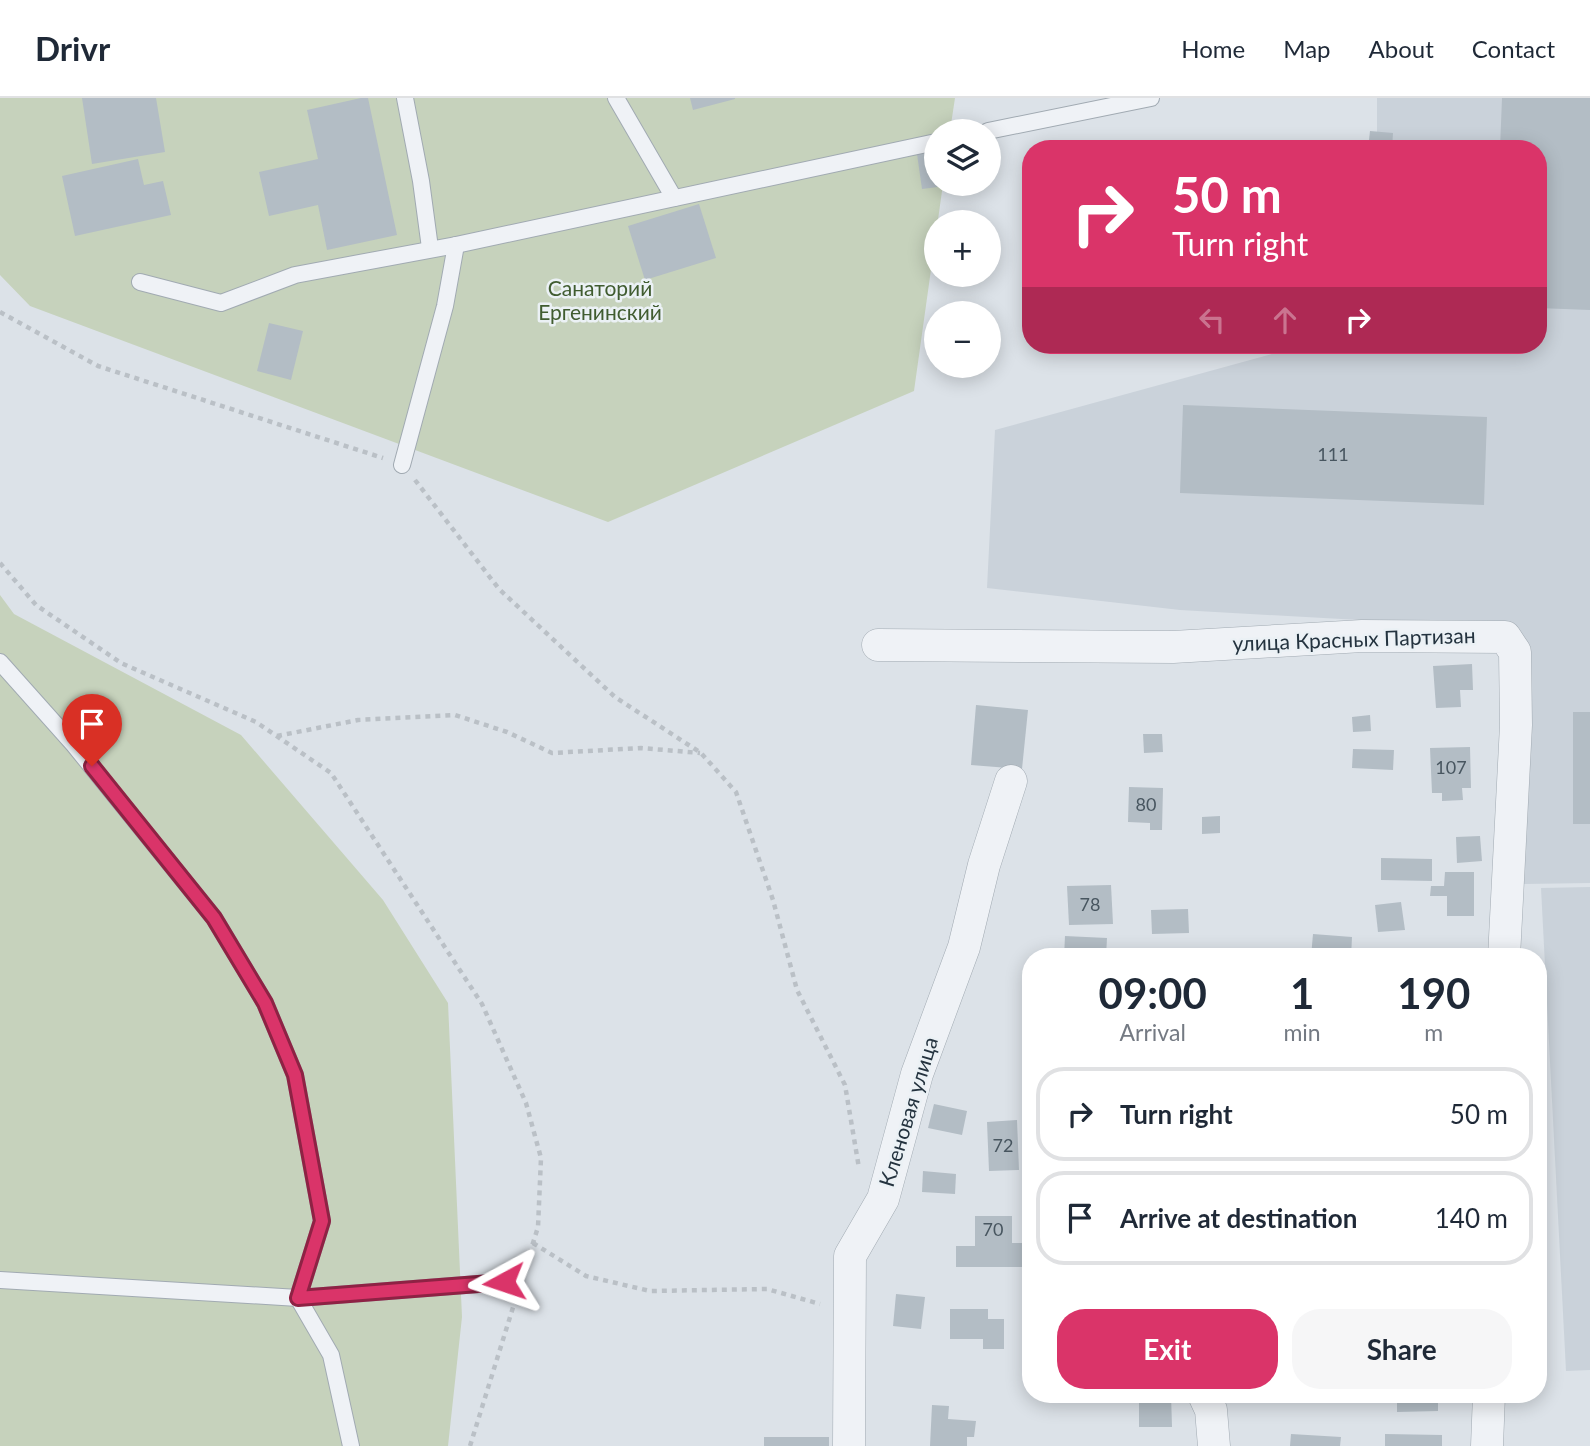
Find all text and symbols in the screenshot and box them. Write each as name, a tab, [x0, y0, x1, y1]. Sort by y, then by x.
text: Drivr	[35, 28, 110, 68]
text: Home	[1181, 34, 1245, 63]
text: Map	[1283, 34, 1331, 63]
text: About	[1369, 34, 1434, 63]
text: Contact	[1472, 34, 1555, 63]
map controls	[924, 119, 1001, 378]
button: layers	[924, 119, 1001, 196]
text: 50 m	[1172, 165, 1282, 223]
icon: right	[1057, 168, 1148, 259]
button: +	[924, 210, 1001, 287]
text: Turn right	[1172, 224, 1308, 263]
park label: Санаторий Ергенинский	[538, 275, 662, 324]
button: −	[924, 301, 1001, 378]
icon: left	[1193, 301, 1231, 339]
icon: ahead	[1266, 301, 1304, 339]
icon: right	[1339, 301, 1377, 339]
house number: 111	[1317, 443, 1349, 465]
street label: улица Красных Партизан	[1232, 622, 1476, 655]
pin	[62, 694, 122, 766]
icon: arrive	[73, 705, 111, 743]
house number: 107	[1435, 756, 1467, 778]
house number: 80	[1136, 793, 1156, 815]
house number: 78	[1080, 893, 1100, 915]
text: 09:00	[1099, 968, 1207, 1018]
text: 1	[1290, 968, 1314, 1018]
text: 190	[1397, 968, 1470, 1018]
text: Arrival	[1120, 1018, 1186, 1046]
text: min	[1283, 1018, 1321, 1046]
text: m	[1424, 1018, 1443, 1046]
street label: Кленовая улица	[873, 1034, 942, 1189]
icon: right	[1061, 1095, 1099, 1133]
text: Turn right	[1120, 1098, 1233, 1130]
text: 50 m	[1450, 1098, 1508, 1130]
house number: 72	[993, 1134, 1013, 1156]
icon: arrive	[1061, 1199, 1099, 1237]
text: Arrive at destination	[1120, 1202, 1357, 1234]
text: 140 m	[1435, 1202, 1508, 1234]
house number: 70	[983, 1218, 1003, 1240]
position arrow	[467, 1245, 541, 1319]
button: Exit	[1057, 1309, 1278, 1389]
button: Share	[1292, 1309, 1512, 1389]

